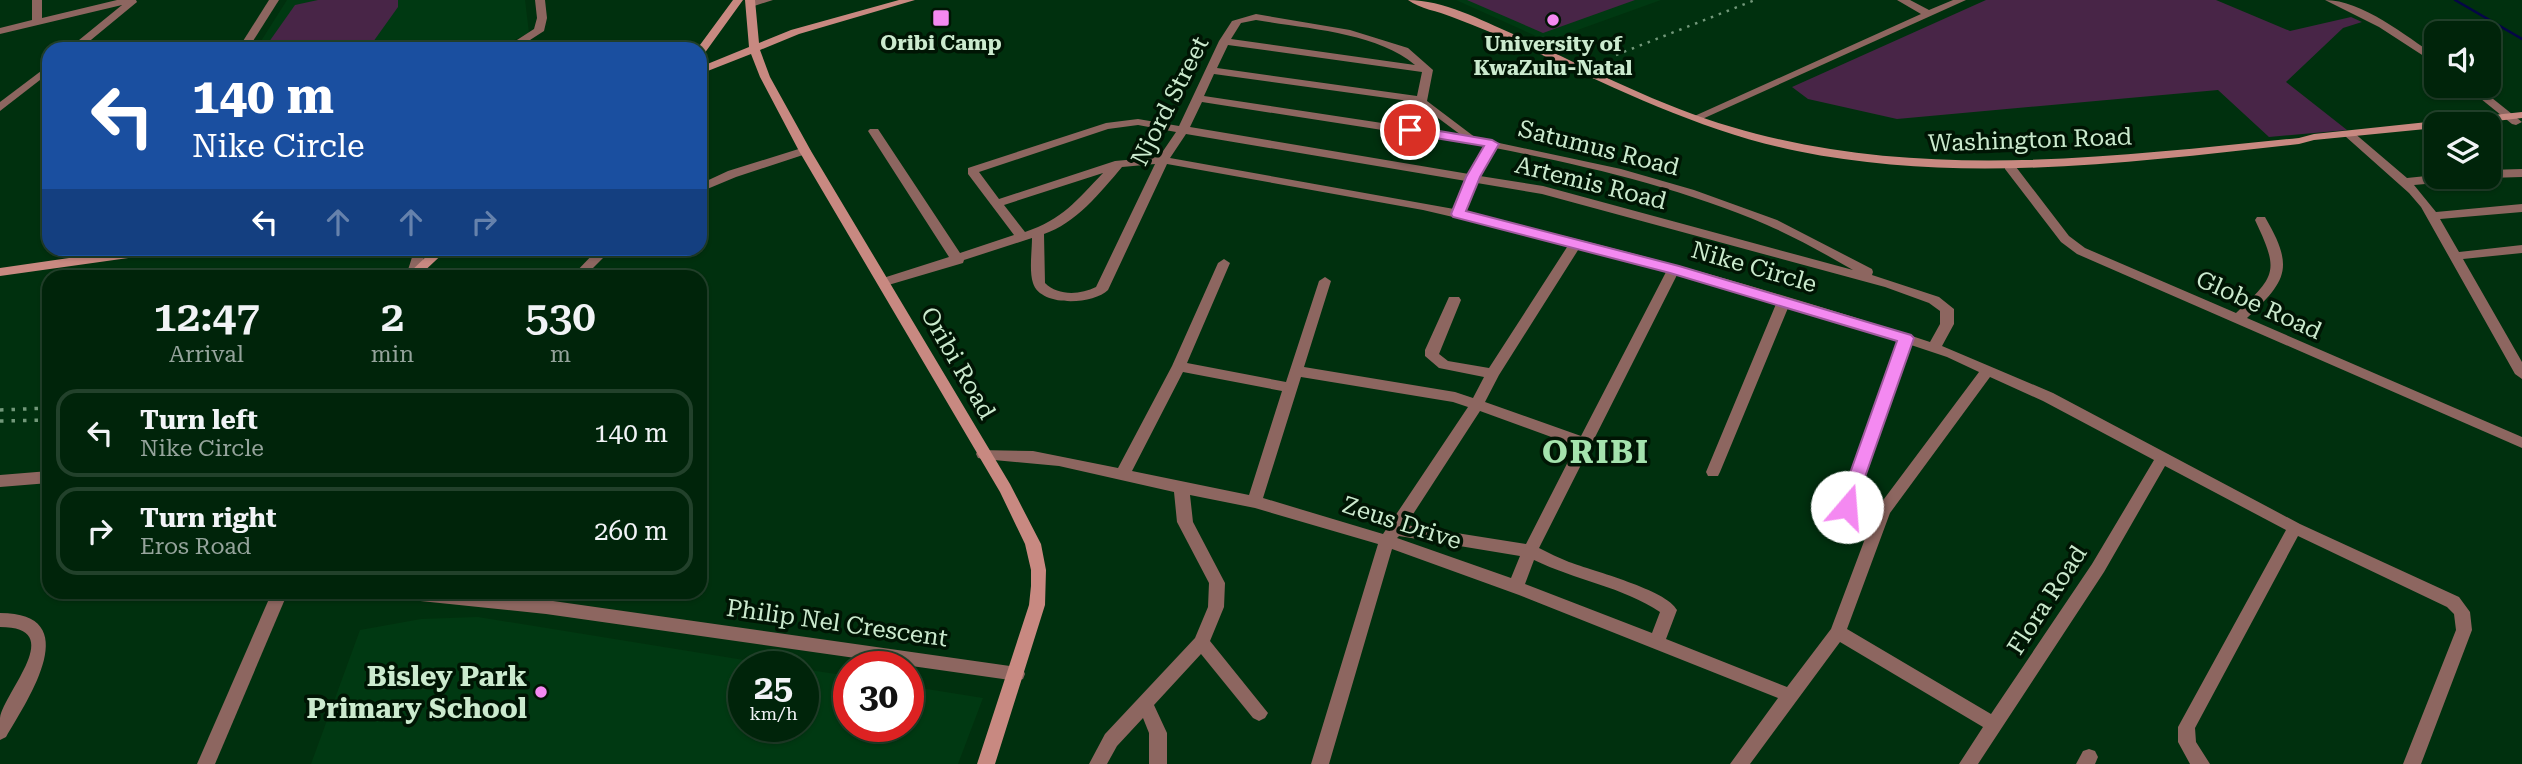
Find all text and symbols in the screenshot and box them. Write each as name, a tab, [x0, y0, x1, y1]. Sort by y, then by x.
marker: Oribi Camp	[931, 8, 951, 28]
marker: University of KwaZulu-Natal	[1545, 12, 1561, 28]
map controls	[2424, 21, 2501, 189]
button: sound	[2424, 21, 2501, 98]
place label: Oribi Camp	[880, 31, 1002, 55]
street label: Njord Street	[1126, 32, 1215, 170]
place label: University of KwaZulu-Natal	[1474, 32, 1633, 80]
text: 140 m	[192, 68, 334, 125]
icon: left	[77, 70, 168, 161]
pin	[1380, 100, 1440, 160]
icon: arrive	[1391, 111, 1429, 149]
button: layers	[2424, 112, 2501, 189]
street label: Satumus Road	[1516, 114, 1682, 182]
street label: Washington Road	[1927, 122, 2133, 158]
text: Nike Circle	[192, 127, 364, 165]
street label: Artemis Road	[1512, 151, 1670, 215]
icon: left	[246, 203, 284, 241]
icon: ahead	[319, 203, 357, 241]
icon: ahead	[392, 203, 430, 241]
icon: right	[465, 203, 503, 241]
street label: Nike Circle	[1688, 236, 1820, 298]
street label: Globe Road	[2192, 265, 2326, 345]
text: 12:47	[153, 292, 260, 341]
text: 2	[381, 292, 404, 341]
text: 530	[525, 292, 596, 341]
street label: Oribi Road	[915, 302, 1001, 424]
text: Arrival	[169, 341, 244, 368]
text: min	[371, 341, 414, 368]
text: m	[550, 341, 571, 368]
text: Turn left	[140, 405, 258, 435]
icon: left	[81, 414, 119, 452]
text: 140 m	[594, 418, 668, 448]
district label: ORIBI	[1542, 433, 1650, 471]
text: Nike Circle	[140, 435, 264, 462]
position arrow	[1810, 470, 1884, 544]
street label: Zeus Drive	[1339, 491, 1465, 555]
text: Turn right	[140, 503, 276, 533]
icon: right	[81, 512, 119, 550]
text: 260 m	[594, 516, 668, 546]
text: Eros Road	[140, 533, 251, 560]
street label: Flora Road	[2001, 540, 2093, 660]
street label: Philip Nel Crescent	[725, 594, 949, 652]
speed limit sign: 30	[833, 651, 924, 742]
place label: Bisley Park Primary School	[306, 660, 527, 725]
text: 25	[754, 667, 793, 708]
marker: Bisley Park Primary School	[533, 684, 549, 700]
text: km/h	[749, 703, 798, 724]

